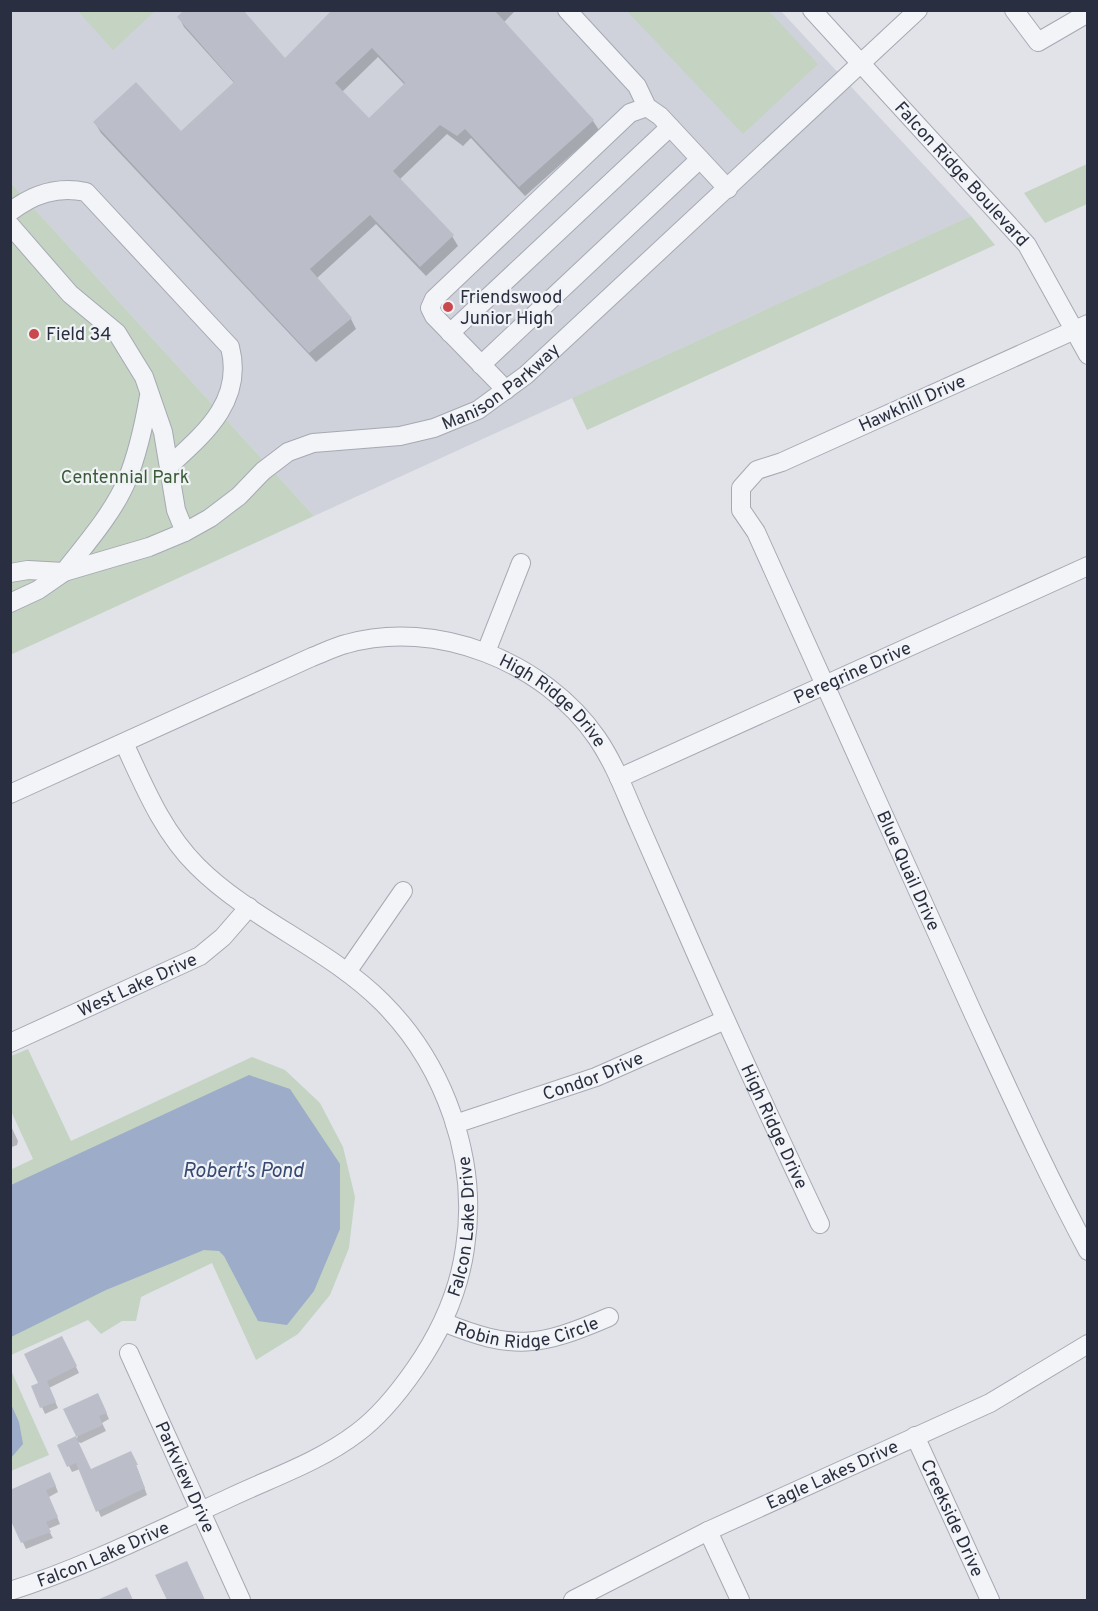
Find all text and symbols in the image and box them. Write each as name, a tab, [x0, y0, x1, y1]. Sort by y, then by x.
street label: Falcon Ridge Boulevard	[889, 98, 1033, 252]
place label: Friendswood Junior High	[460, 287, 562, 331]
marker: Friendswood Junior High	[441, 300, 455, 314]
place label: Field 34	[46, 324, 111, 347]
marker: Field 34	[27, 327, 41, 341]
street label: Manison Parkway	[439, 339, 565, 437]
street label: Hawkhill Drive	[855, 371, 970, 438]
park label: Centennial Park	[61, 467, 189, 490]
street label: Peregrine Drive	[790, 637, 915, 710]
street label: High Ridge Drive	[495, 650, 610, 752]
street label: Blue Quail Drive	[870, 807, 944, 935]
street label: West Lake Drive	[75, 949, 201, 1023]
street label: Condor Drive	[540, 1047, 647, 1107]
street label: High Ridge Drive	[734, 1061, 812, 1193]
street label: Falcon Lake Drive	[444, 1154, 481, 1300]
water label: Robert's Pond	[183, 1159, 305, 1185]
street label: Robin Ridge Circle	[451, 1313, 603, 1355]
street label: Parkview Drive	[149, 1418, 219, 1537]
street label: Eagle Lakes Drive	[763, 1436, 903, 1516]
street label: Creekside Drive	[914, 1456, 988, 1581]
street label: Falcon Lake Drive	[34, 1517, 173, 1594]

